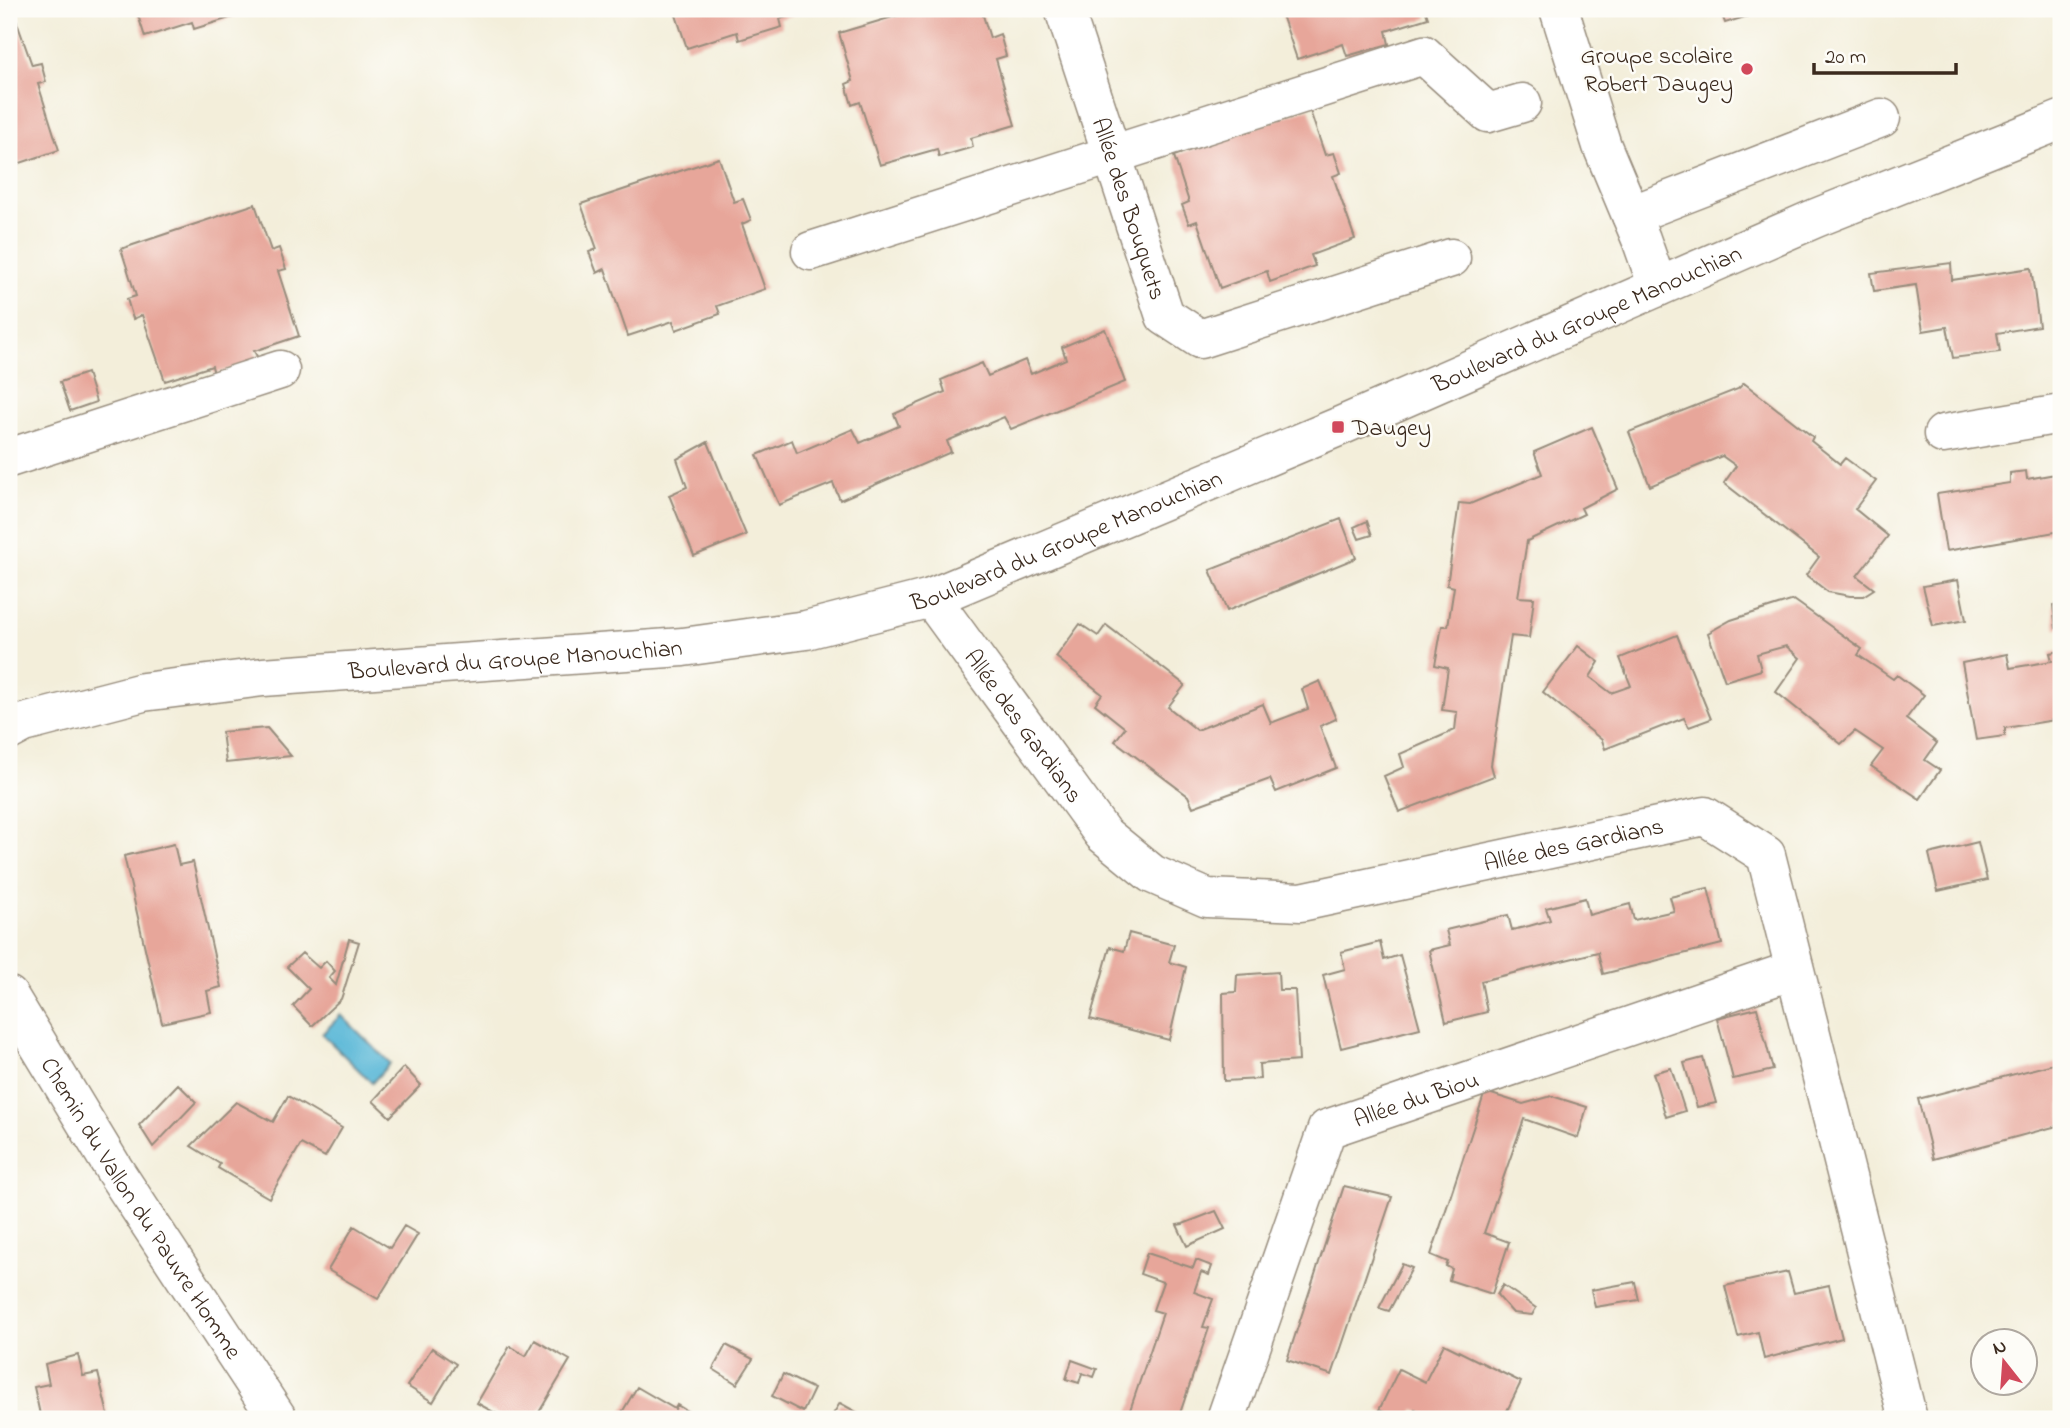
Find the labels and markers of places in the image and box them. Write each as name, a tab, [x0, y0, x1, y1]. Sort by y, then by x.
place label: Groupe scolaire Robert Daugey	[1580, 40, 1733, 104]
marker: Groupe scolaire Robert Daugey	[1739, 61, 1755, 77]
place label: Daugey	[1351, 412, 1431, 448]
marker: Daugey	[1330, 419, 1346, 435]

